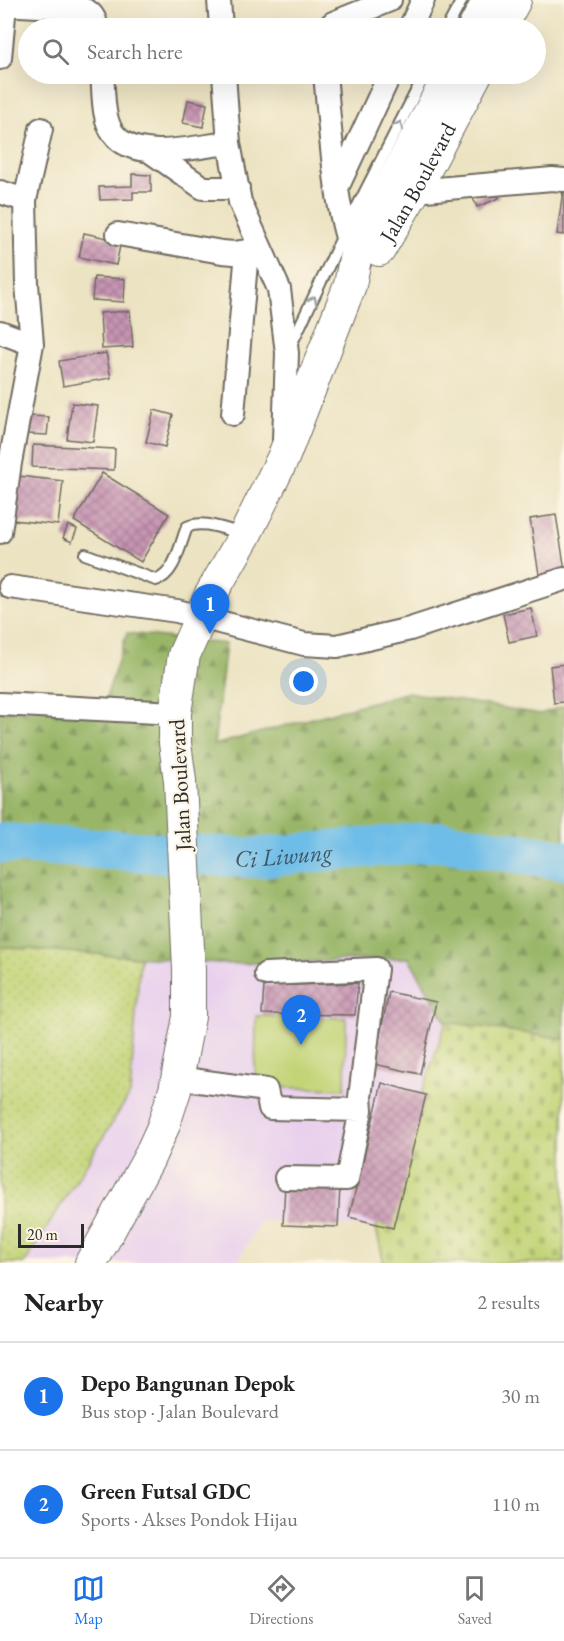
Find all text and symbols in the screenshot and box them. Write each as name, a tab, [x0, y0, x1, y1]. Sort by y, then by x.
search box	[18, 18, 546, 84]
icon: search	[39, 35, 72, 68]
text: Search here	[87, 37, 182, 66]
street label: Jalan Boulevard	[372, 117, 463, 249]
one-way arrow	[391, 121, 403, 132]
one-way arrow	[306, 296, 318, 307]
pin: 1	[190, 584, 230, 634]
your location	[289, 667, 318, 696]
street label: Jalan Boulevard	[162, 717, 198, 854]
water label: Ci Liwung	[234, 835, 334, 874]
pin: 2	[282, 996, 320, 1045]
scale bar	[18, 1221, 84, 1248]
text: 20 m	[27, 1224, 58, 1245]
text: Nearby	[24, 1285, 104, 1319]
text: 2 results	[477, 1289, 540, 1315]
text: Depo Bangunan Depok	[81, 1369, 295, 1398]
text: 1	[38, 1383, 49, 1409]
text: 30 m	[501, 1383, 540, 1409]
text: Bus stop · Jalan Boulevard	[81, 1398, 279, 1424]
text: Green Futsal GDC	[81, 1477, 251, 1506]
text: 2	[38, 1491, 49, 1517]
text: 110 m	[492, 1491, 540, 1517]
text: Sports · Akses Pondok Hijau	[81, 1506, 298, 1532]
tab: Map	[72, 1572, 105, 1629]
tab: Directions	[249, 1572, 314, 1629]
tab: Saved	[458, 1572, 492, 1629]

